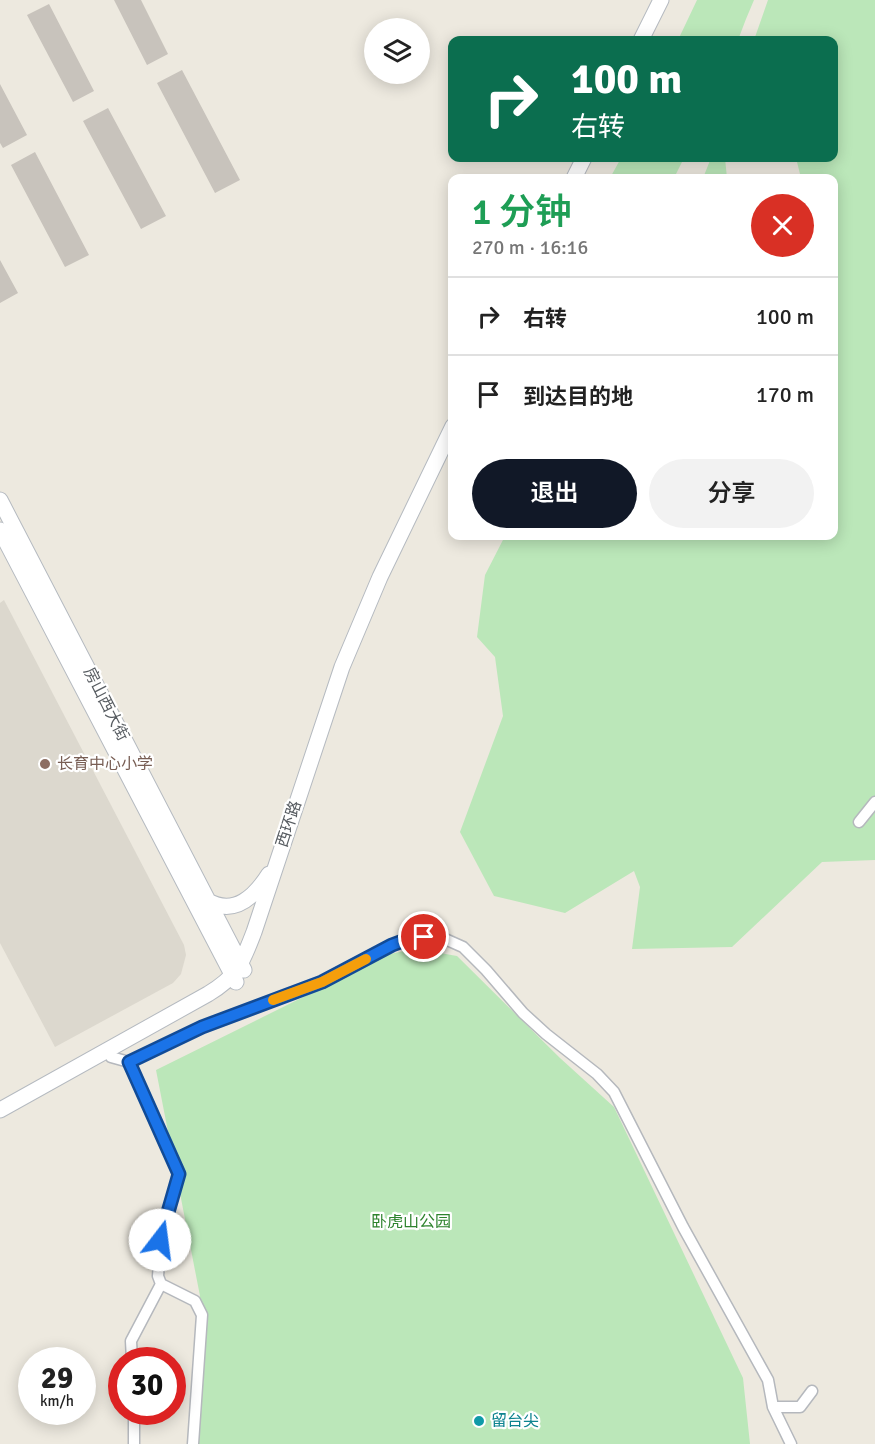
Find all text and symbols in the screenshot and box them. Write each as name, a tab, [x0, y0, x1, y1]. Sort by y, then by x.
map controls	[364, 18, 430, 84]
button: layers	[364, 18, 430, 84]
text: 100 m	[571, 54, 682, 105]
icon: right	[472, 60, 550, 138]
text: 右转	[571, 111, 625, 144]
text: 1 分钟	[472, 190, 571, 235]
button: close	[751, 194, 814, 257]
text: 270 m · 16:16	[472, 235, 588, 260]
icon: right	[472, 300, 505, 333]
text: 100 m	[756, 303, 814, 330]
text: 右转	[523, 305, 567, 332]
icon: arrive	[472, 378, 505, 411]
text: 170 m	[756, 381, 814, 408]
text: 到达目的地	[523, 383, 633, 410]
button: 退出	[472, 459, 637, 528]
button: 分享	[649, 459, 814, 528]
street label: 房山西大街	[79, 664, 133, 744]
place label: 长育中心小学	[57, 754, 153, 774]
marker: 长育中心小学	[38, 757, 52, 771]
street label: 西环路	[272, 798, 306, 850]
pin	[398, 911, 449, 962]
icon: arrive	[407, 920, 440, 953]
position arrow	[128, 1208, 192, 1272]
park label: 卧虎山公园	[371, 1212, 451, 1232]
speed limit sign: 30	[108, 1347, 186, 1425]
text: 29	[41, 1360, 73, 1397]
text: km/h	[40, 1392, 74, 1410]
place label: 留台尖	[491, 1411, 539, 1431]
marker: 留台尖	[472, 1414, 486, 1428]

